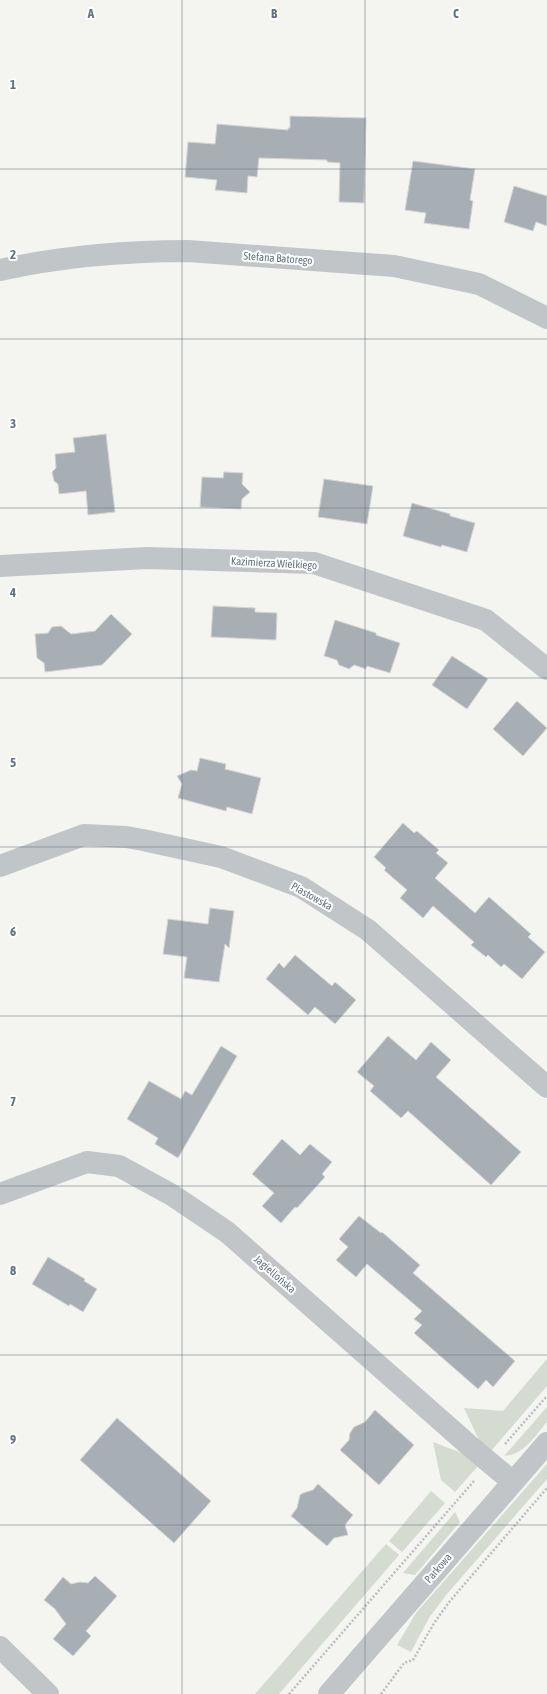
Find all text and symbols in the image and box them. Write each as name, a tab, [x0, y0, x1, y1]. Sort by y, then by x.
text: A	[87, 6, 95, 21]
text: B	[271, 6, 278, 21]
text: C	[453, 6, 459, 21]
text: 1	[10, 77, 16, 92]
text: 2	[10, 247, 16, 262]
street label: Stefana Batorego	[243, 250, 313, 266]
text: 3	[10, 416, 16, 431]
street label: Kazimierza Wielkiego	[231, 555, 317, 571]
text: 4	[9, 585, 16, 600]
text: 5	[10, 755, 16, 770]
street label: Piastowska	[289, 880, 335, 912]
text: 6	[10, 924, 16, 939]
text: 7	[10, 1094, 16, 1109]
street label: Jagiellońska	[252, 1253, 298, 1295]
text: 8	[10, 1263, 16, 1278]
text: 9	[10, 1432, 16, 1447]
street label: Parkowa	[422, 1551, 454, 1585]

